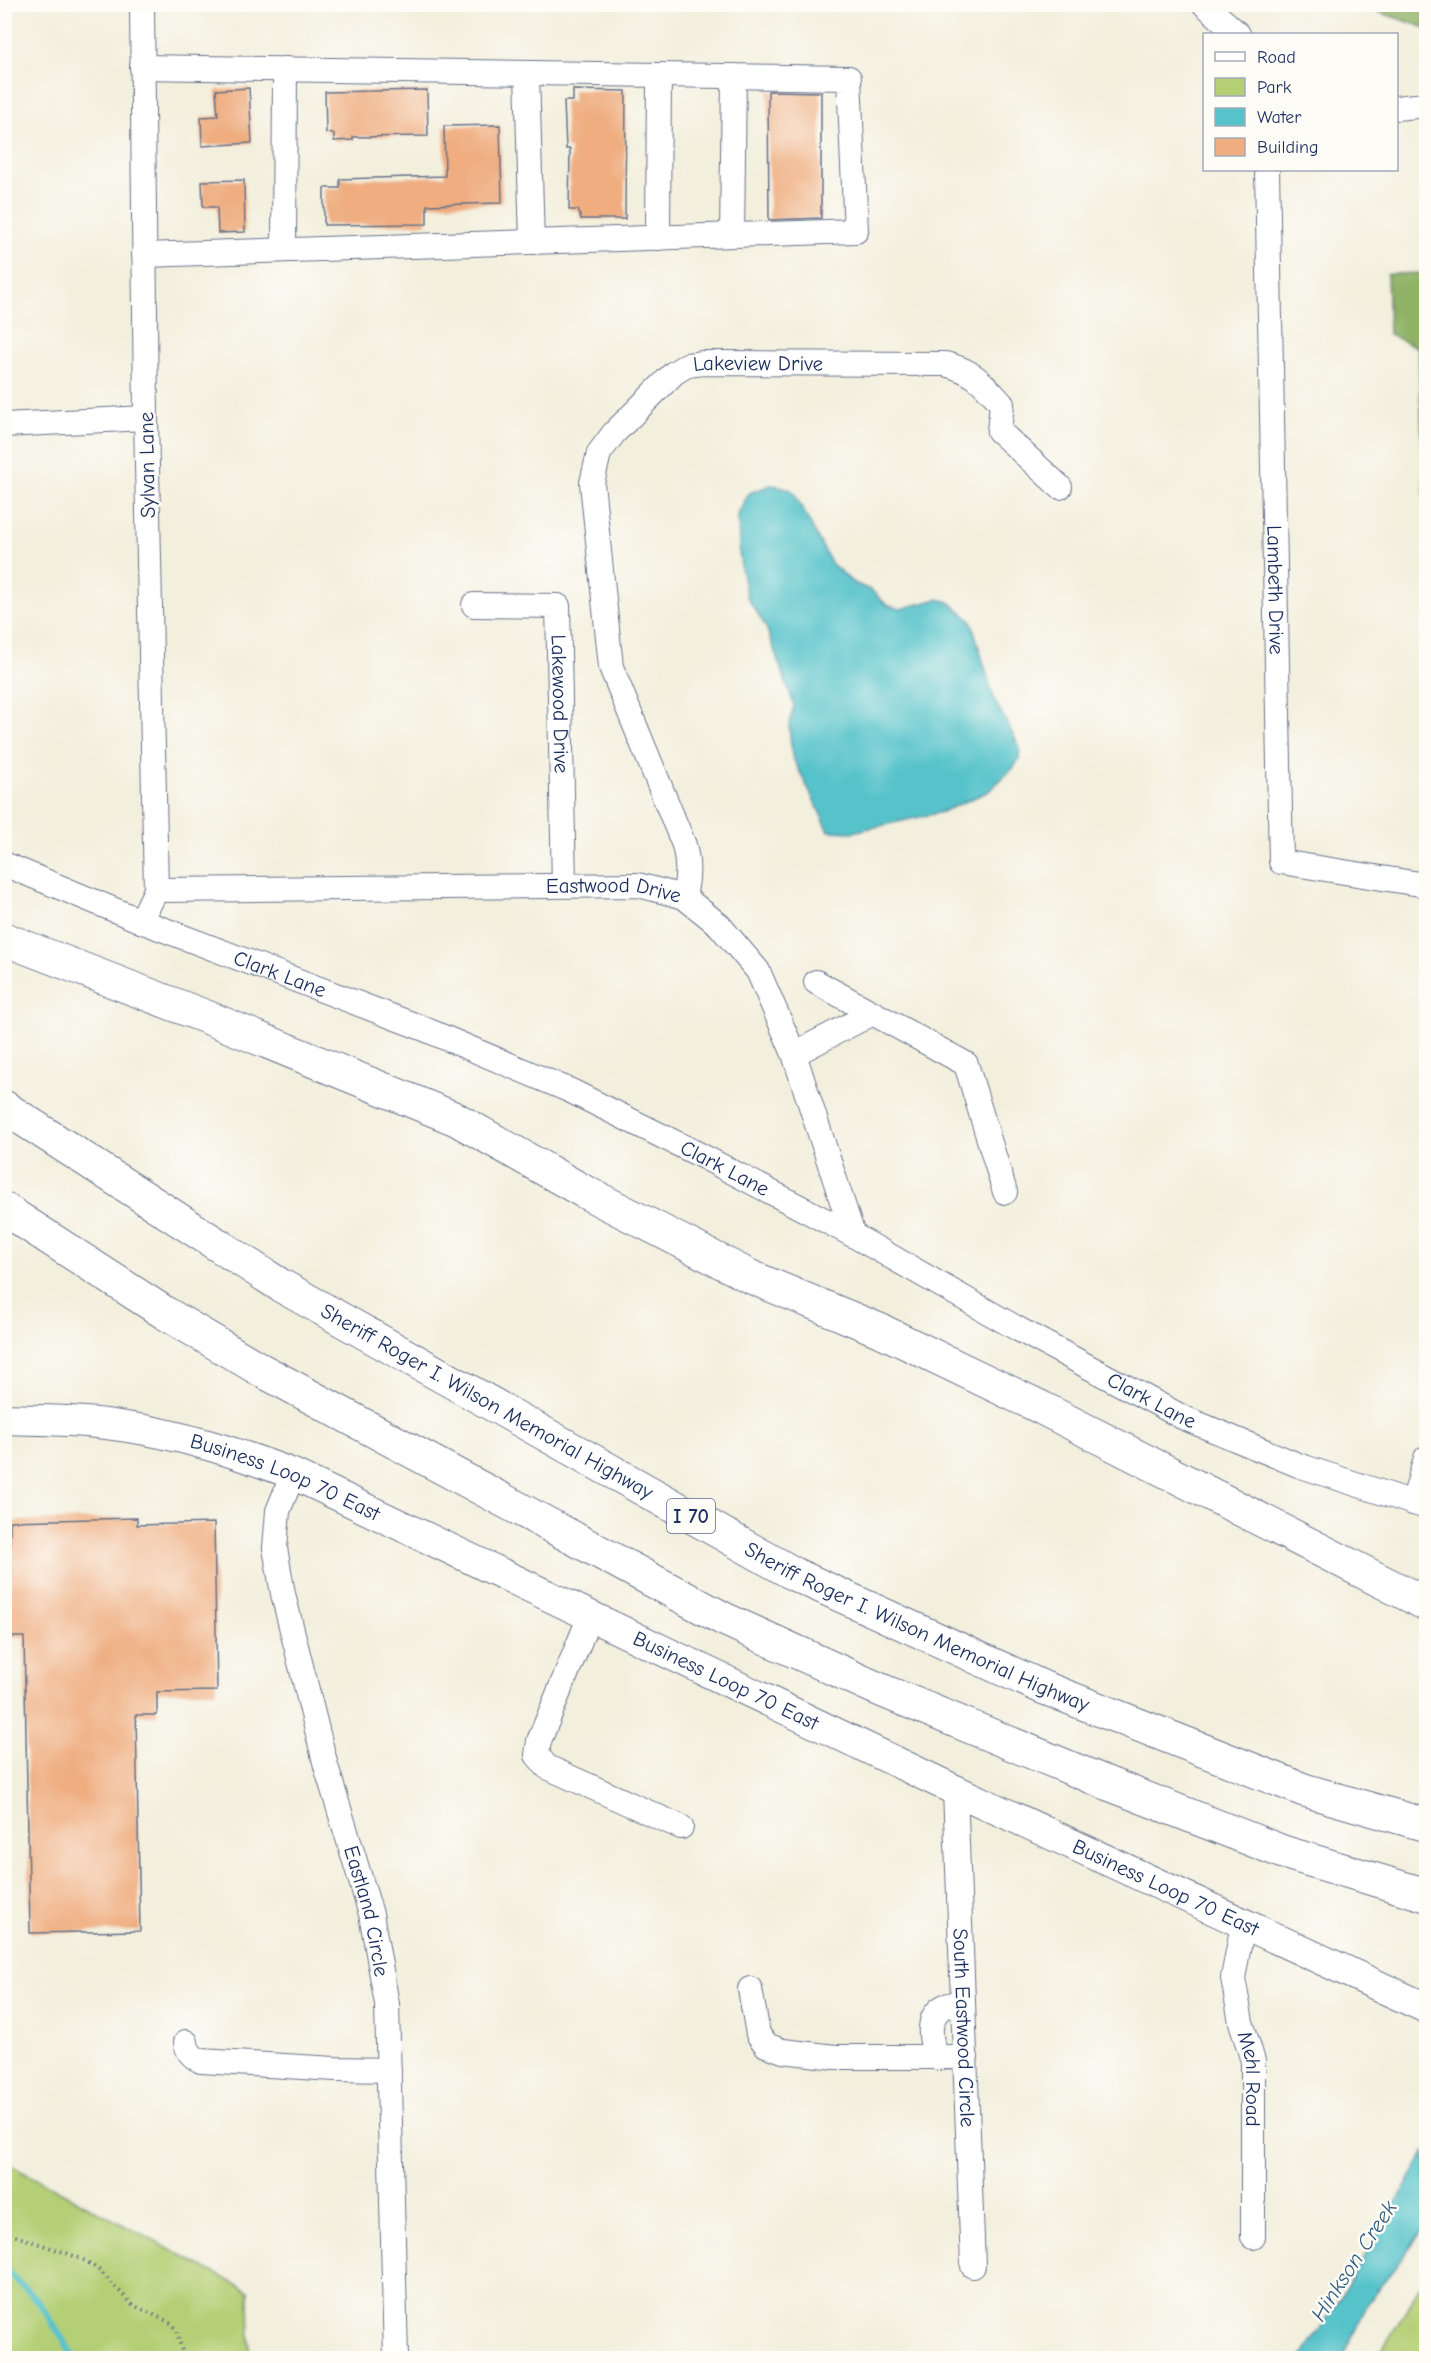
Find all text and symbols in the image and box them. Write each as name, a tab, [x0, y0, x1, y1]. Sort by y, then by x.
legend	[1203, 33, 1398, 171]
text: Road	[1257, 47, 1296, 68]
text: Park	[1257, 77, 1292, 98]
text: Water	[1257, 107, 1302, 128]
text: Building	[1257, 137, 1319, 158]
street label: Lakeview Drive	[692, 351, 823, 376]
street label: Sylvan Lane	[134, 412, 160, 518]
street label: Lambeth Drive	[1262, 525, 1289, 655]
street label: Lakewood Drive	[547, 634, 574, 774]
street label: Eastwood Drive	[546, 873, 684, 908]
street label: Clark Lane	[230, 945, 330, 1002]
street label: Clark Lane	[676, 1135, 774, 1201]
street label: Sheriff Roger I. Wilson Memorial Highway	[317, 1299, 658, 1505]
street label: Clark Lane	[1103, 1367, 1200, 1433]
street label: Business Loop 70 East	[188, 1429, 385, 1526]
road number: I 70	[667, 1499, 715, 1533]
street label: Sheriff Roger I. Wilson Memorial Highway	[740, 1537, 1093, 1717]
street label: Business Loop 70 East	[629, 1626, 823, 1736]
street label: Business Loop 70 East	[1069, 1834, 1264, 1941]
street label: Eastland Circle	[339, 1843, 394, 1978]
street label: South Eastwood Circle	[948, 1928, 980, 2128]
street label: Mehl Road	[1233, 2028, 1265, 2127]
water label: Hinkson Creek	[1305, 2196, 1403, 2326]

